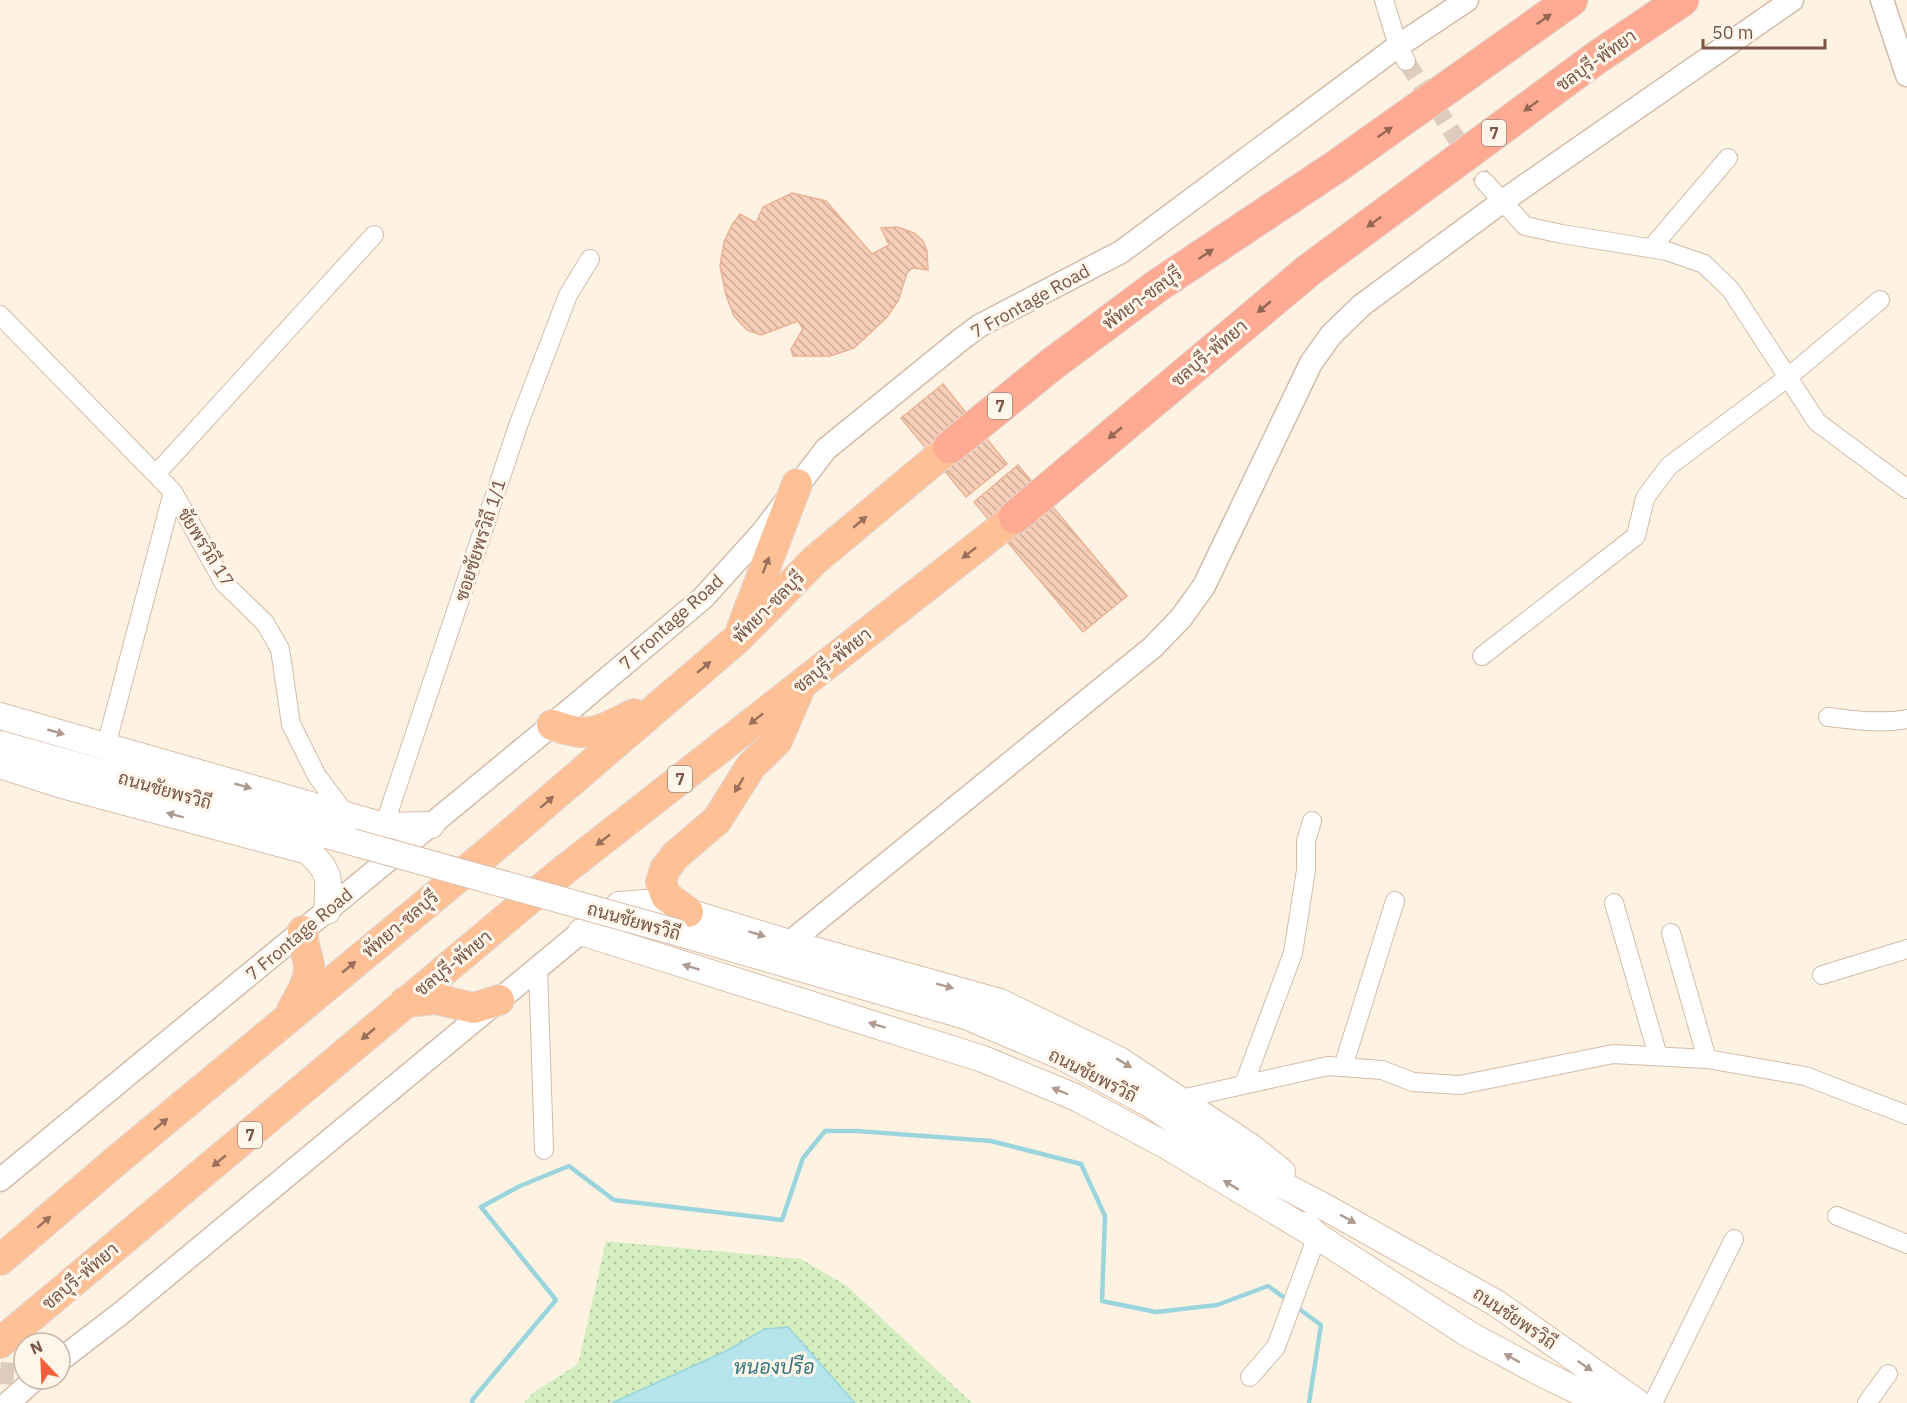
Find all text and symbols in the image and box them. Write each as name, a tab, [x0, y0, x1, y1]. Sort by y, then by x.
scale bar	[1703, 12, 1824, 50]
one-way arrow	[1536, 14, 1551, 26]
text: 50 m	[1712, 21, 1754, 44]
street label: ชลบุรี-พัทยา	[1551, 23, 1641, 97]
one-way arrow	[1524, 100, 1540, 112]
road number: 7	[1482, 120, 1506, 146]
one-way arrow	[1377, 127, 1392, 139]
one-way arrow	[1367, 215, 1382, 227]
one-way arrow	[1198, 249, 1214, 260]
street label: 7 Frontage Road	[967, 259, 1093, 343]
street label: พัทยา-ชลบุรี	[1097, 260, 1187, 335]
one-way arrow	[1256, 301, 1272, 314]
street label: ชลบุรี-พัทยา	[1165, 314, 1253, 392]
road number: 7	[988, 393, 1012, 419]
one-way arrow	[1107, 426, 1123, 439]
street label: ซอยชัยพรวิถี 1/1	[448, 476, 511, 604]
street label: ชัยพรวิถี 17	[173, 503, 240, 591]
one-way arrow	[852, 516, 868, 529]
one-way arrow	[961, 546, 976, 558]
one-way arrow	[762, 556, 771, 574]
street label: พัทยา-ชลบุรี	[726, 565, 810, 649]
street label: 7 Frontage Road	[614, 569, 728, 675]
street label: ชลบุรี-พัทยา	[788, 622, 876, 698]
one-way arrow	[696, 661, 711, 674]
one-way arrow	[748, 713, 764, 726]
one-way arrow	[47, 727, 65, 737]
street label: ถนนชัยพรวิถี	[116, 765, 215, 814]
road number: 7	[668, 766, 692, 792]
one-way arrow	[734, 777, 745, 793]
one-way arrow	[235, 782, 253, 791]
one-way arrow	[539, 796, 554, 809]
one-way arrow	[166, 810, 184, 819]
one-way arrow	[595, 833, 610, 845]
street label: 7 Frontage Road	[241, 883, 357, 985]
street label: พัทยา-ชลบุรี	[356, 884, 444, 963]
street label: ถนนชัยพรวิถี	[585, 896, 684, 945]
street label: ชลบุรี-พัทยา	[409, 924, 497, 1002]
one-way arrow	[748, 930, 766, 939]
one-way arrow	[341, 961, 356, 974]
one-way arrow	[682, 962, 700, 971]
one-way arrow	[936, 982, 954, 992]
one-way arrow	[868, 1020, 886, 1029]
one-way arrow	[361, 1027, 376, 1040]
street label: ถนนชัยพรวิถี	[1045, 1042, 1141, 1107]
one-way arrow	[1116, 1057, 1132, 1068]
one-way arrow	[1051, 1086, 1069, 1095]
one-way arrow	[153, 1117, 169, 1130]
road number: 7	[238, 1122, 262, 1148]
one-way arrow	[211, 1154, 227, 1167]
one-way arrow	[1222, 1180, 1239, 1190]
one-way arrow	[1340, 1214, 1356, 1225]
one-way arrow	[36, 1216, 51, 1229]
street label: ชลบุรี-พัทยา	[36, 1237, 124, 1315]
street label: ถนนชัยพรวิถี	[1469, 1281, 1562, 1354]
north arrow	[12, 1331, 72, 1391]
text: N	[27, 1336, 45, 1359]
water label: หนองปรือ	[734, 1353, 814, 1380]
one-way arrow	[1504, 1353, 1521, 1363]
one-way arrow	[1578, 1359, 1593, 1371]

